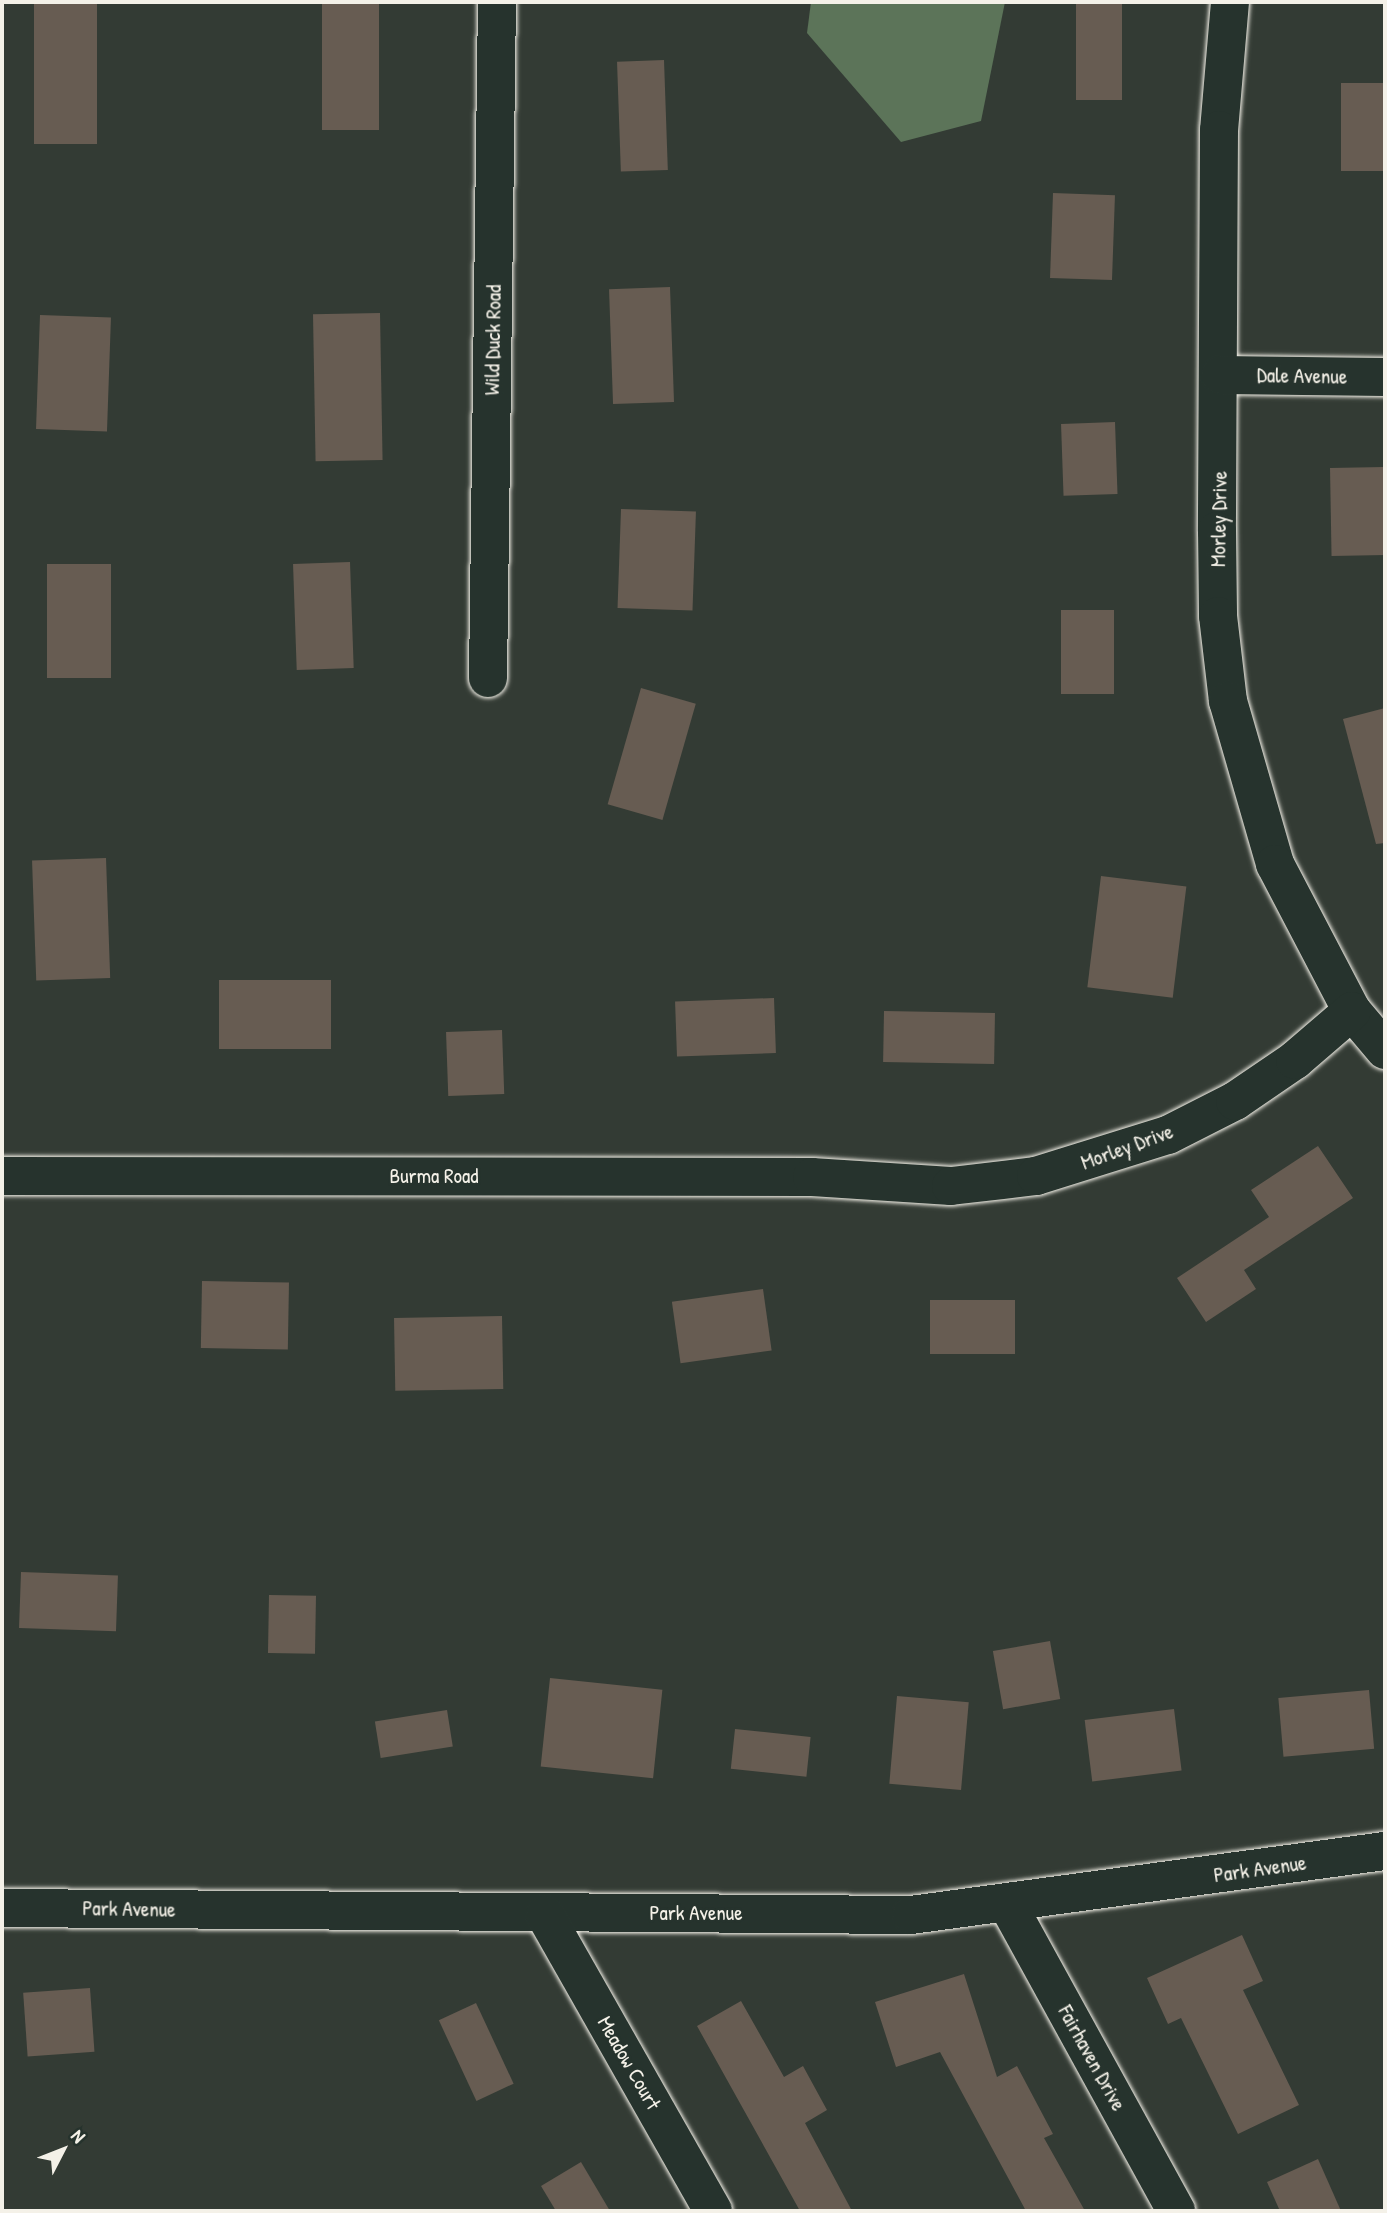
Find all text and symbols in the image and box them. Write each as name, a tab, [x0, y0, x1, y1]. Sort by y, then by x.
street label: Wild Duck Road	[479, 284, 507, 396]
street label: Dale Avenue	[1257, 363, 1347, 389]
street label: Morley Drive	[1206, 471, 1232, 567]
street label: Morley Drive	[1077, 1119, 1177, 1175]
street label: Burma Road	[390, 1163, 478, 1189]
street label: Park Avenue	[1212, 1850, 1308, 1888]
street label: Park Avenue	[82, 1896, 176, 1922]
street label: Park Avenue	[649, 1900, 743, 1926]
street label: Fairhaven Drive	[1053, 2001, 1131, 2115]
street label: Meadow Court	[592, 2012, 666, 2114]
north arrow	[28, 2115, 98, 2185]
text: N	[66, 2123, 92, 2148]

